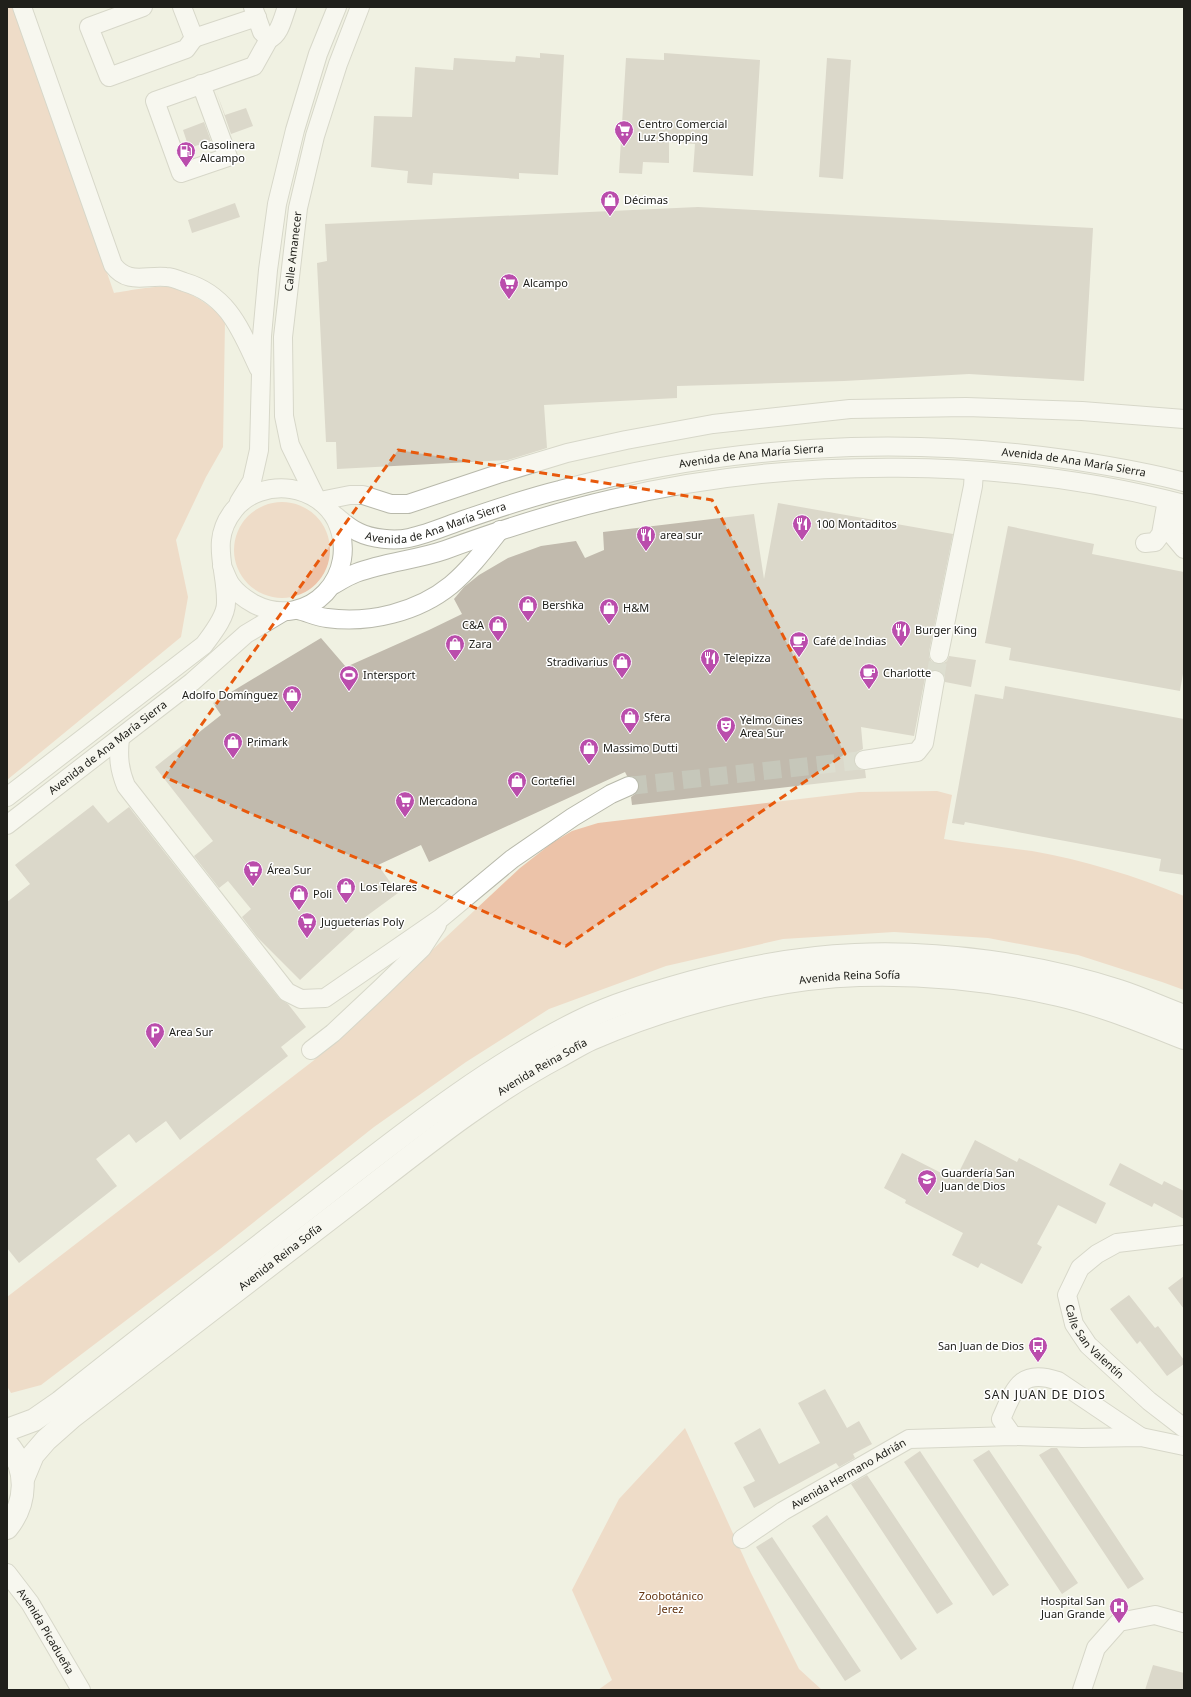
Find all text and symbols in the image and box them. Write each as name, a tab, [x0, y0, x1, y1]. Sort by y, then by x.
place label: Centro Comercial Luz Shopping	[638, 116, 727, 144]
supermarket icon: Centro Comercial Luz Shopping	[613, 119, 635, 147]
place label: Gasolinera Alcampo	[200, 137, 255, 165]
fuel station icon: Gasolinera Alcampo	[175, 140, 197, 168]
shop icon: Décimas	[599, 189, 621, 217]
place label: Décimas	[624, 192, 668, 207]
street label: Calle Amanecer	[280, 210, 305, 292]
supermarket icon: Alcampo	[498, 272, 520, 300]
place label: Alcampo	[523, 275, 568, 290]
street label: Avenida de Ana María Sierra	[677, 440, 824, 471]
street label: Avenida de Ana María Sierra	[1001, 444, 1147, 480]
street label: Avenida de Ana María Sierra	[364, 498, 508, 546]
restaurant icon: 100 Montaditos	[791, 513, 813, 541]
place label: 100 Montaditos	[816, 516, 897, 531]
restaurant icon: area sur	[635, 524, 657, 552]
place label: area sur	[660, 527, 703, 542]
shop icon: Bershka	[517, 594, 539, 622]
place label: Bershka	[542, 597, 584, 612]
shop icon: H&M	[598, 597, 620, 625]
place label: H&M	[623, 600, 649, 615]
shop icon: C&A	[487, 614, 509, 642]
place label: C&A	[462, 617, 485, 632]
restaurant icon: Burger King	[890, 619, 912, 647]
place label: Burger King	[915, 622, 977, 637]
cafe icon: Café de Indias	[788, 630, 810, 658]
shop icon: Zara	[444, 633, 466, 661]
place label: Café de Indias	[813, 633, 886, 648]
place label: Zara	[469, 636, 492, 651]
restaurant icon: Telepizza	[699, 647, 721, 675]
place label: Telepizza	[724, 650, 771, 665]
shop icon: Stradivarius	[611, 651, 633, 679]
place label: Stradivarius	[547, 654, 608, 669]
cafe icon: Charlotte	[858, 662, 880, 690]
sports icon: Intersport	[338, 664, 360, 692]
place label: Charlotte	[883, 665, 931, 680]
place label: Intersport	[363, 667, 415, 682]
shop icon: Adolfo Domínguez	[281, 684, 303, 712]
place label: Adolfo Domínguez	[182, 687, 278, 702]
street label: Avenida de Ana María Sierra	[45, 696, 169, 797]
shop icon: Sfera	[619, 706, 641, 734]
place label: Sfera	[644, 709, 671, 724]
place label: Yelmo Cines Area Sur	[740, 712, 803, 740]
theatre icon: Yelmo Cines Area Sur	[715, 715, 737, 743]
shop icon: Primark	[222, 731, 244, 759]
place label: Primark	[247, 734, 288, 749]
shop icon: Massimo Dutti	[578, 737, 600, 765]
place label: Massimo Dutti	[603, 740, 678, 755]
shop icon: Cortefiel	[506, 770, 528, 798]
place label: Cortefiel	[531, 773, 575, 788]
supermarket icon: Mercadona	[394, 790, 416, 818]
place label: Mercadona	[419, 793, 477, 808]
supermarket icon: Área Sur	[242, 859, 264, 887]
place label: Área Sur	[267, 862, 311, 877]
shop icon: Los Telares	[335, 876, 357, 904]
place label: Los Telares	[360, 879, 417, 894]
shop icon: Poli	[288, 883, 310, 911]
place label: Poli	[313, 886, 332, 901]
supermarket icon: Jugueterías Poly	[296, 911, 318, 939]
place label: Jugueterías Poly	[320, 914, 405, 929]
street label: Avenida Reina Sofía	[798, 967, 901, 987]
parking icon: Area Sur	[144, 1021, 166, 1049]
place label: Area Sur	[169, 1024, 213, 1039]
street label: Avenida Reina Sofía	[494, 1034, 589, 1099]
place label: Guardería San Juan de Dios	[940, 1165, 1015, 1193]
school or university icon: Guardería San Juan de Dios	[916, 1168, 938, 1196]
street label: Avenida Reina Sofía	[235, 1220, 324, 1293]
street label: Calle San Valentín	[1062, 1303, 1128, 1382]
bus stop icon: San Juan de Dios	[1027, 1335, 1049, 1363]
place label: San Juan de Dios	[938, 1338, 1024, 1353]
district label: SAN JUAN DE DIOS	[984, 1386, 1106, 1403]
street label: Avenida Hermano Adrián	[788, 1434, 908, 1512]
street label: Avenida Picadueña	[14, 1585, 78, 1677]
park label: Zoobotánico Jerez	[639, 1588, 704, 1616]
place label: Hospital San Juan Grande	[1040, 1593, 1105, 1621]
hospital icon: Hospital San Juan Grande	[1108, 1596, 1130, 1624]

